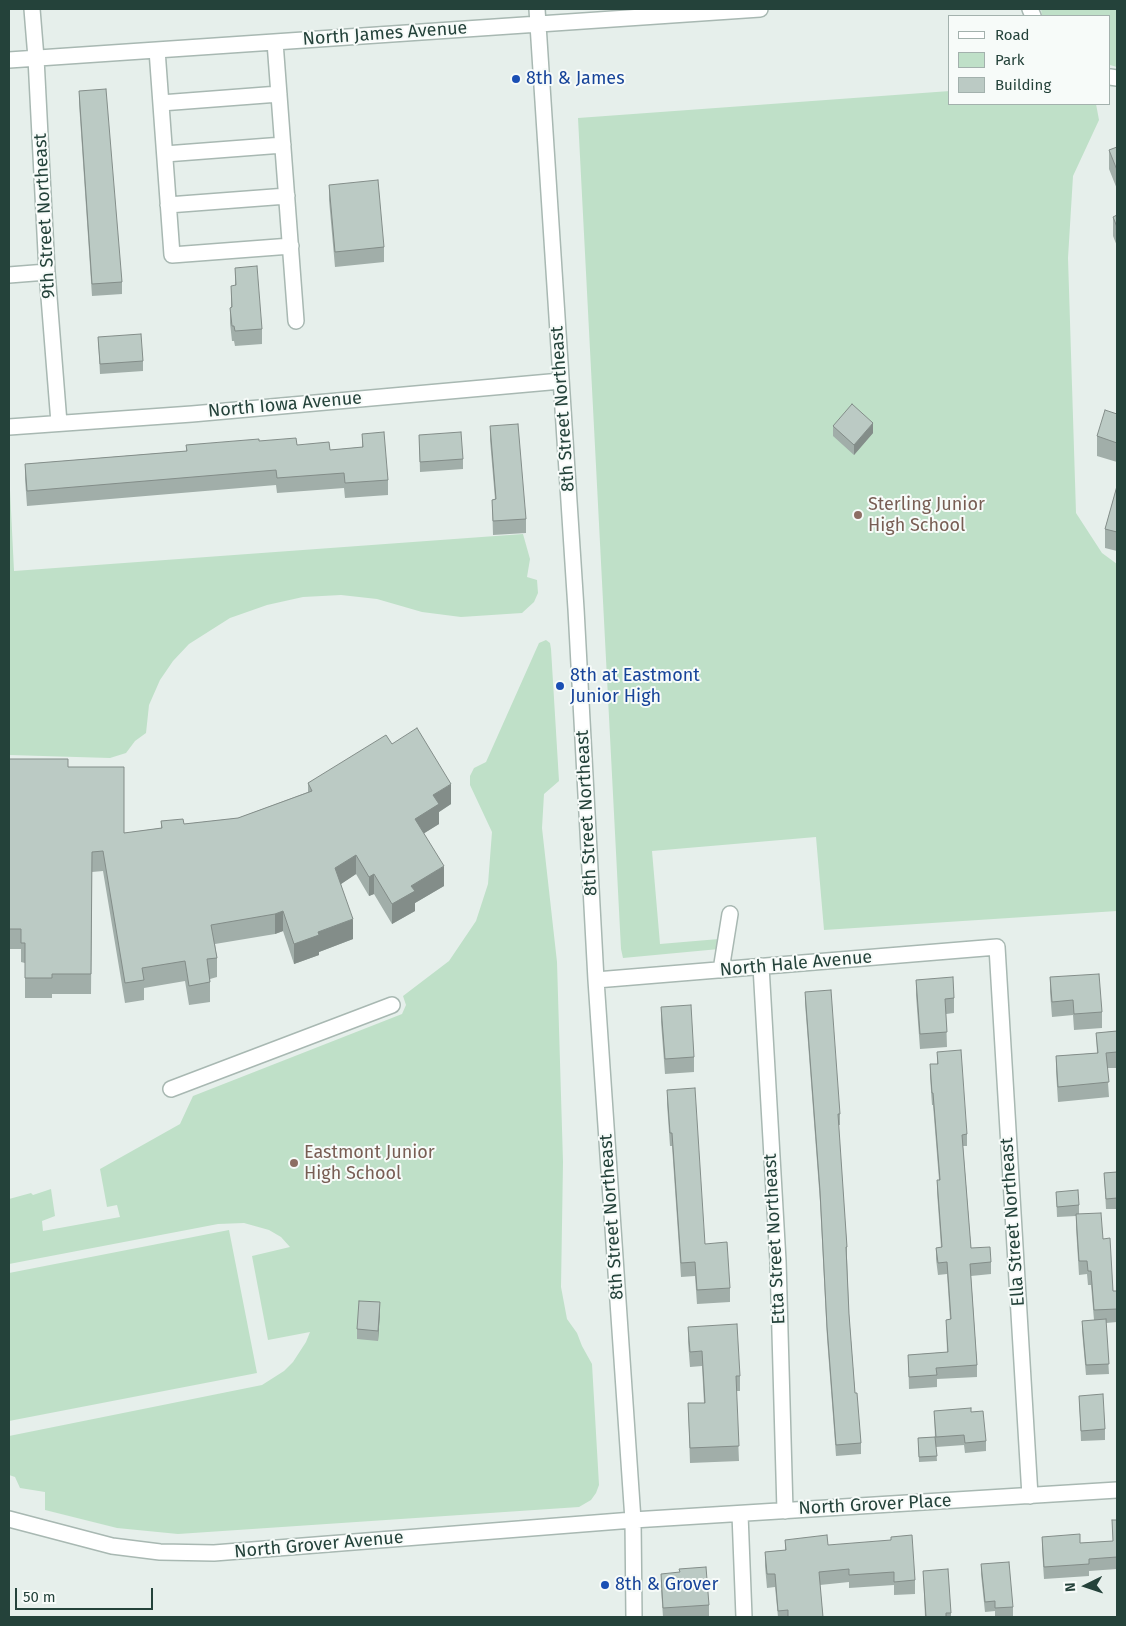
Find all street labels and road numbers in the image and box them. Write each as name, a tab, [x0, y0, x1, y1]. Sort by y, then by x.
street label: North James Avenue	[302, 17, 468, 51]
street label: 9th Street Northeast	[30, 133, 60, 299]
street label: 8th Street Northeast	[546, 325, 580, 493]
street label: North Iowa Avenue	[207, 388, 363, 422]
street label: 8th Street Northeast	[572, 729, 602, 897]
street label: North Hale Avenue	[719, 947, 873, 981]
street label: 8th Street Northeast	[595, 1133, 629, 1301]
street label: Ella Street Northeast	[996, 1137, 1030, 1307]
street label: Etta Street Northeast	[760, 1153, 790, 1325]
street label: North Grover Place	[798, 1490, 952, 1520]
street label: North Grover Avenue	[233, 1527, 405, 1563]

